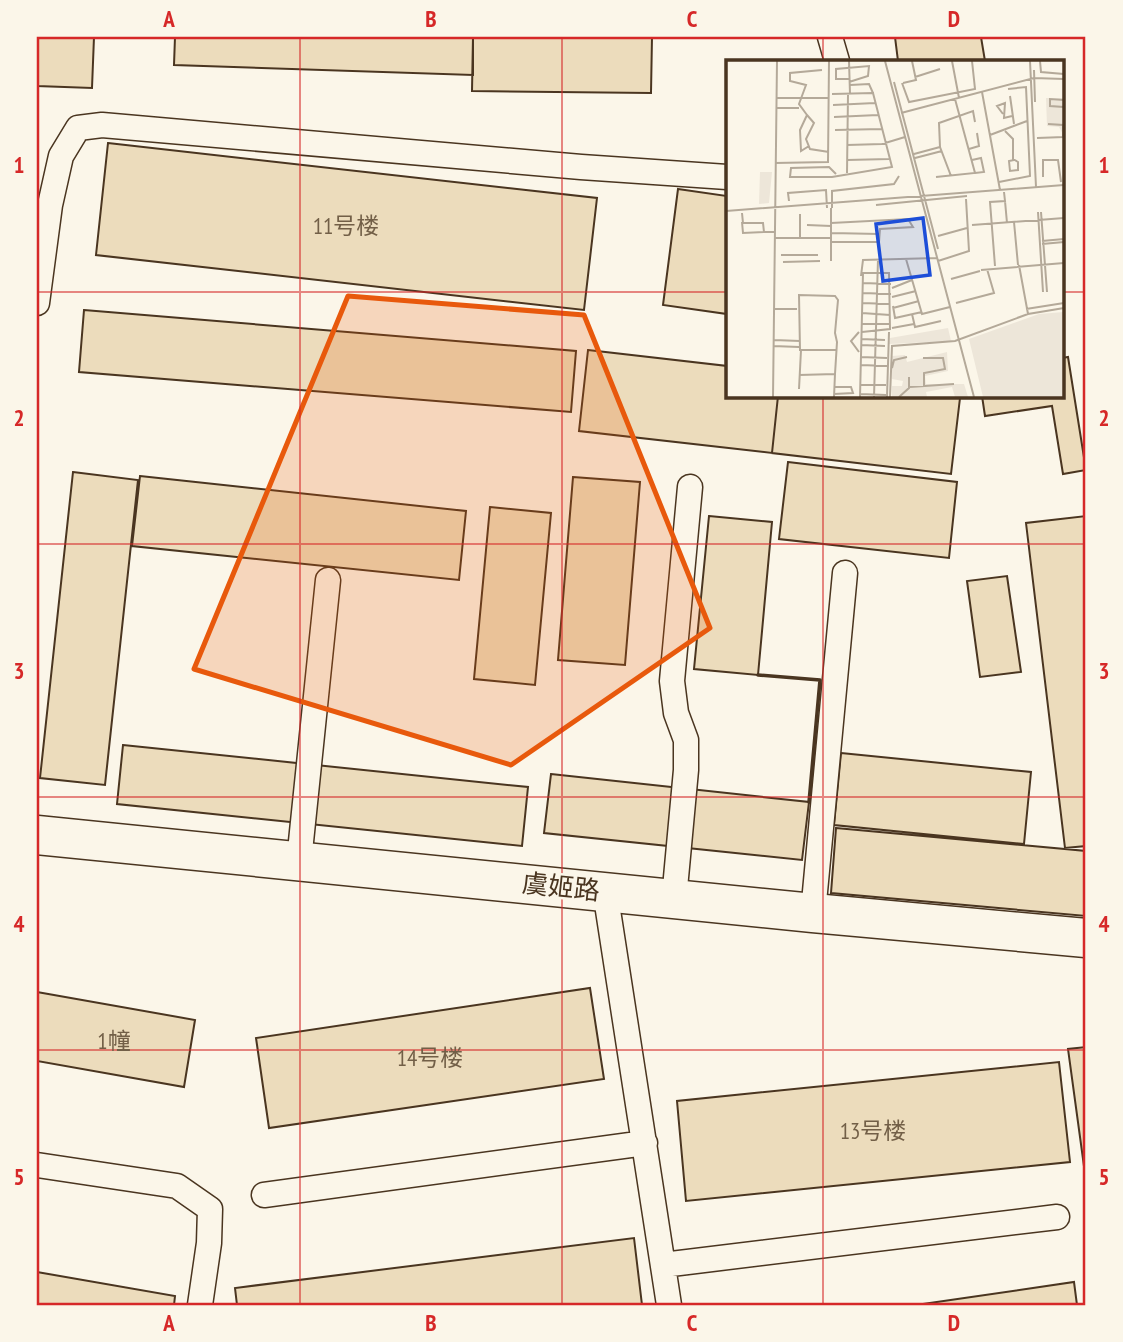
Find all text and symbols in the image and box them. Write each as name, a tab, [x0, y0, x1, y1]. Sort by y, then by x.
text: A	[162, 4, 175, 33]
text: B	[425, 4, 437, 33]
text: C	[687, 4, 698, 33]
text: D	[948, 4, 960, 33]
inset map	[726, 60, 1064, 397]
text: 1	[14, 150, 25, 179]
text: 1	[1099, 150, 1110, 179]
house number: 11号楼	[313, 211, 379, 240]
text: 2	[14, 403, 25, 432]
text: 2	[1099, 403, 1110, 432]
text: 3	[14, 656, 25, 685]
text: 3	[1099, 656, 1110, 685]
street label: 虞姬路	[521, 866, 602, 907]
text: 4	[14, 909, 25, 938]
text: 4	[1099, 909, 1110, 938]
house number: 1幢	[97, 1026, 131, 1055]
house number: 14号楼	[397, 1043, 463, 1072]
house number: 13号楼	[840, 1116, 906, 1145]
text: 5	[14, 1162, 25, 1191]
text: 5	[1099, 1162, 1110, 1191]
text: A	[162, 1308, 175, 1337]
text: B	[425, 1308, 437, 1337]
text: C	[687, 1308, 698, 1337]
text: D	[948, 1308, 960, 1337]

